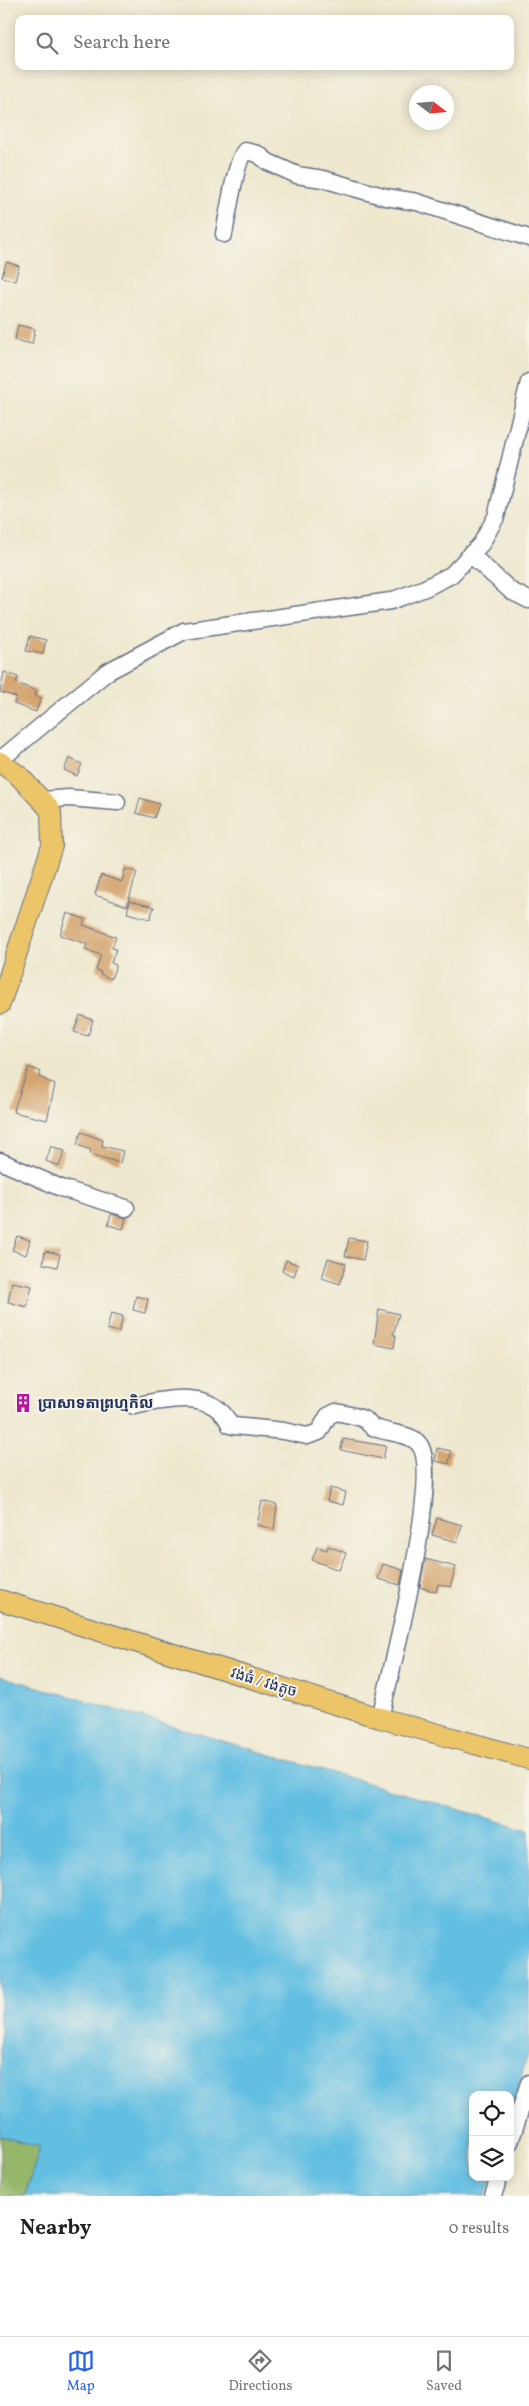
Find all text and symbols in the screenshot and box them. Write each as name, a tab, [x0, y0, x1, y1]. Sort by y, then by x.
search box	[15, 15, 514, 70]
icon: search	[33, 29, 61, 57]
text: Search here	[73, 30, 170, 56]
north arrow	[409, 85, 454, 130]
building icon: ប្រាសាទតាព្រហ្មកិល	[12, 1392, 34, 1414]
place label: ប្រាសាទតាព្រហ្មកិល	[38, 1393, 153, 1415]
street label: វង់ធំ / វង់តូច	[228, 1663, 300, 1704]
map controls	[469, 2091, 514, 2181]
button: locate	[469, 2091, 514, 2136]
button: layers	[469, 2136, 514, 2181]
text: Nearby	[20, 2214, 91, 2243]
text: 0 results	[449, 2218, 509, 2240]
tab: Map	[67, 2347, 95, 2396]
tab: Directions	[228, 2347, 293, 2396]
tab: Saved	[426, 2347, 462, 2396]

